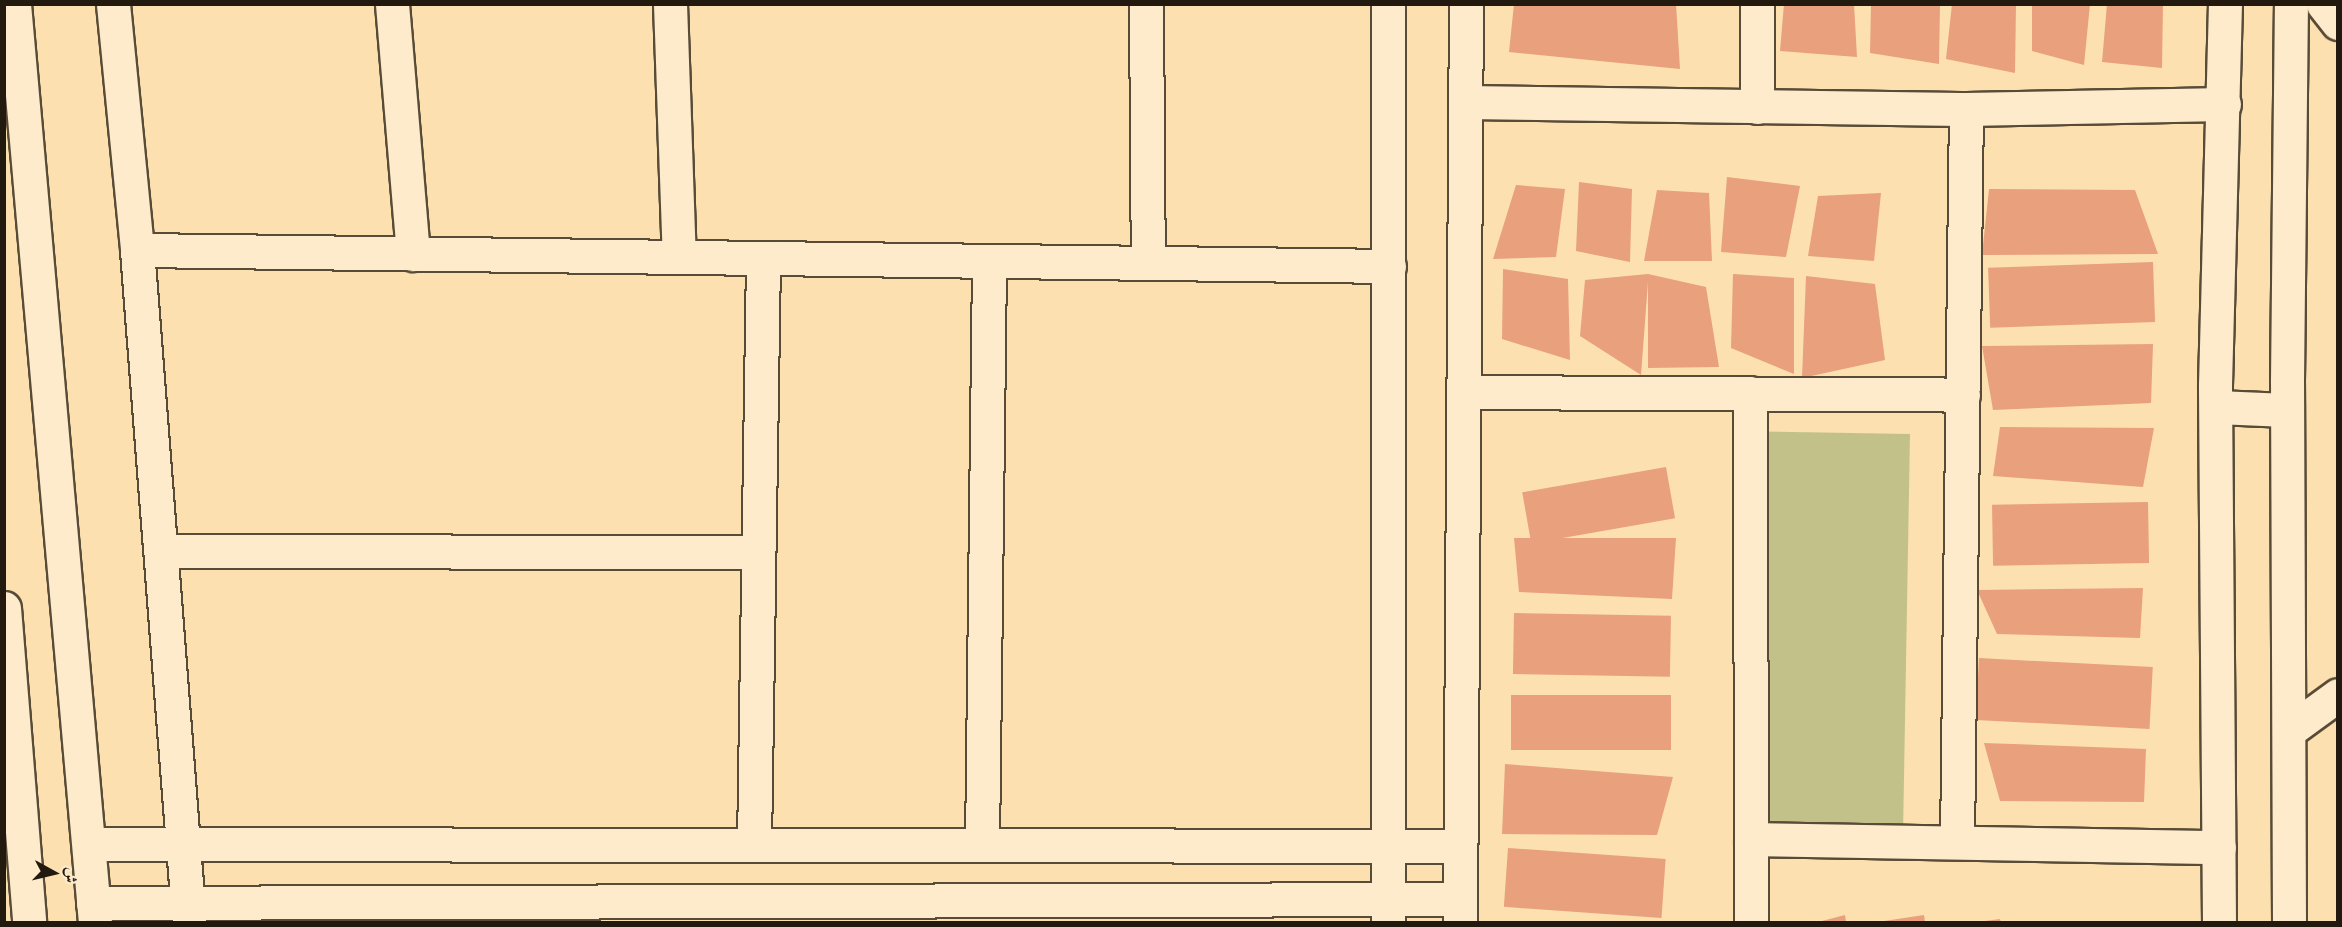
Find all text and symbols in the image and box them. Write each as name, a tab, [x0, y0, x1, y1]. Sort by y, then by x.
north arrow	[24, 843, 84, 903]
text: ش	[59, 866, 85, 885]

